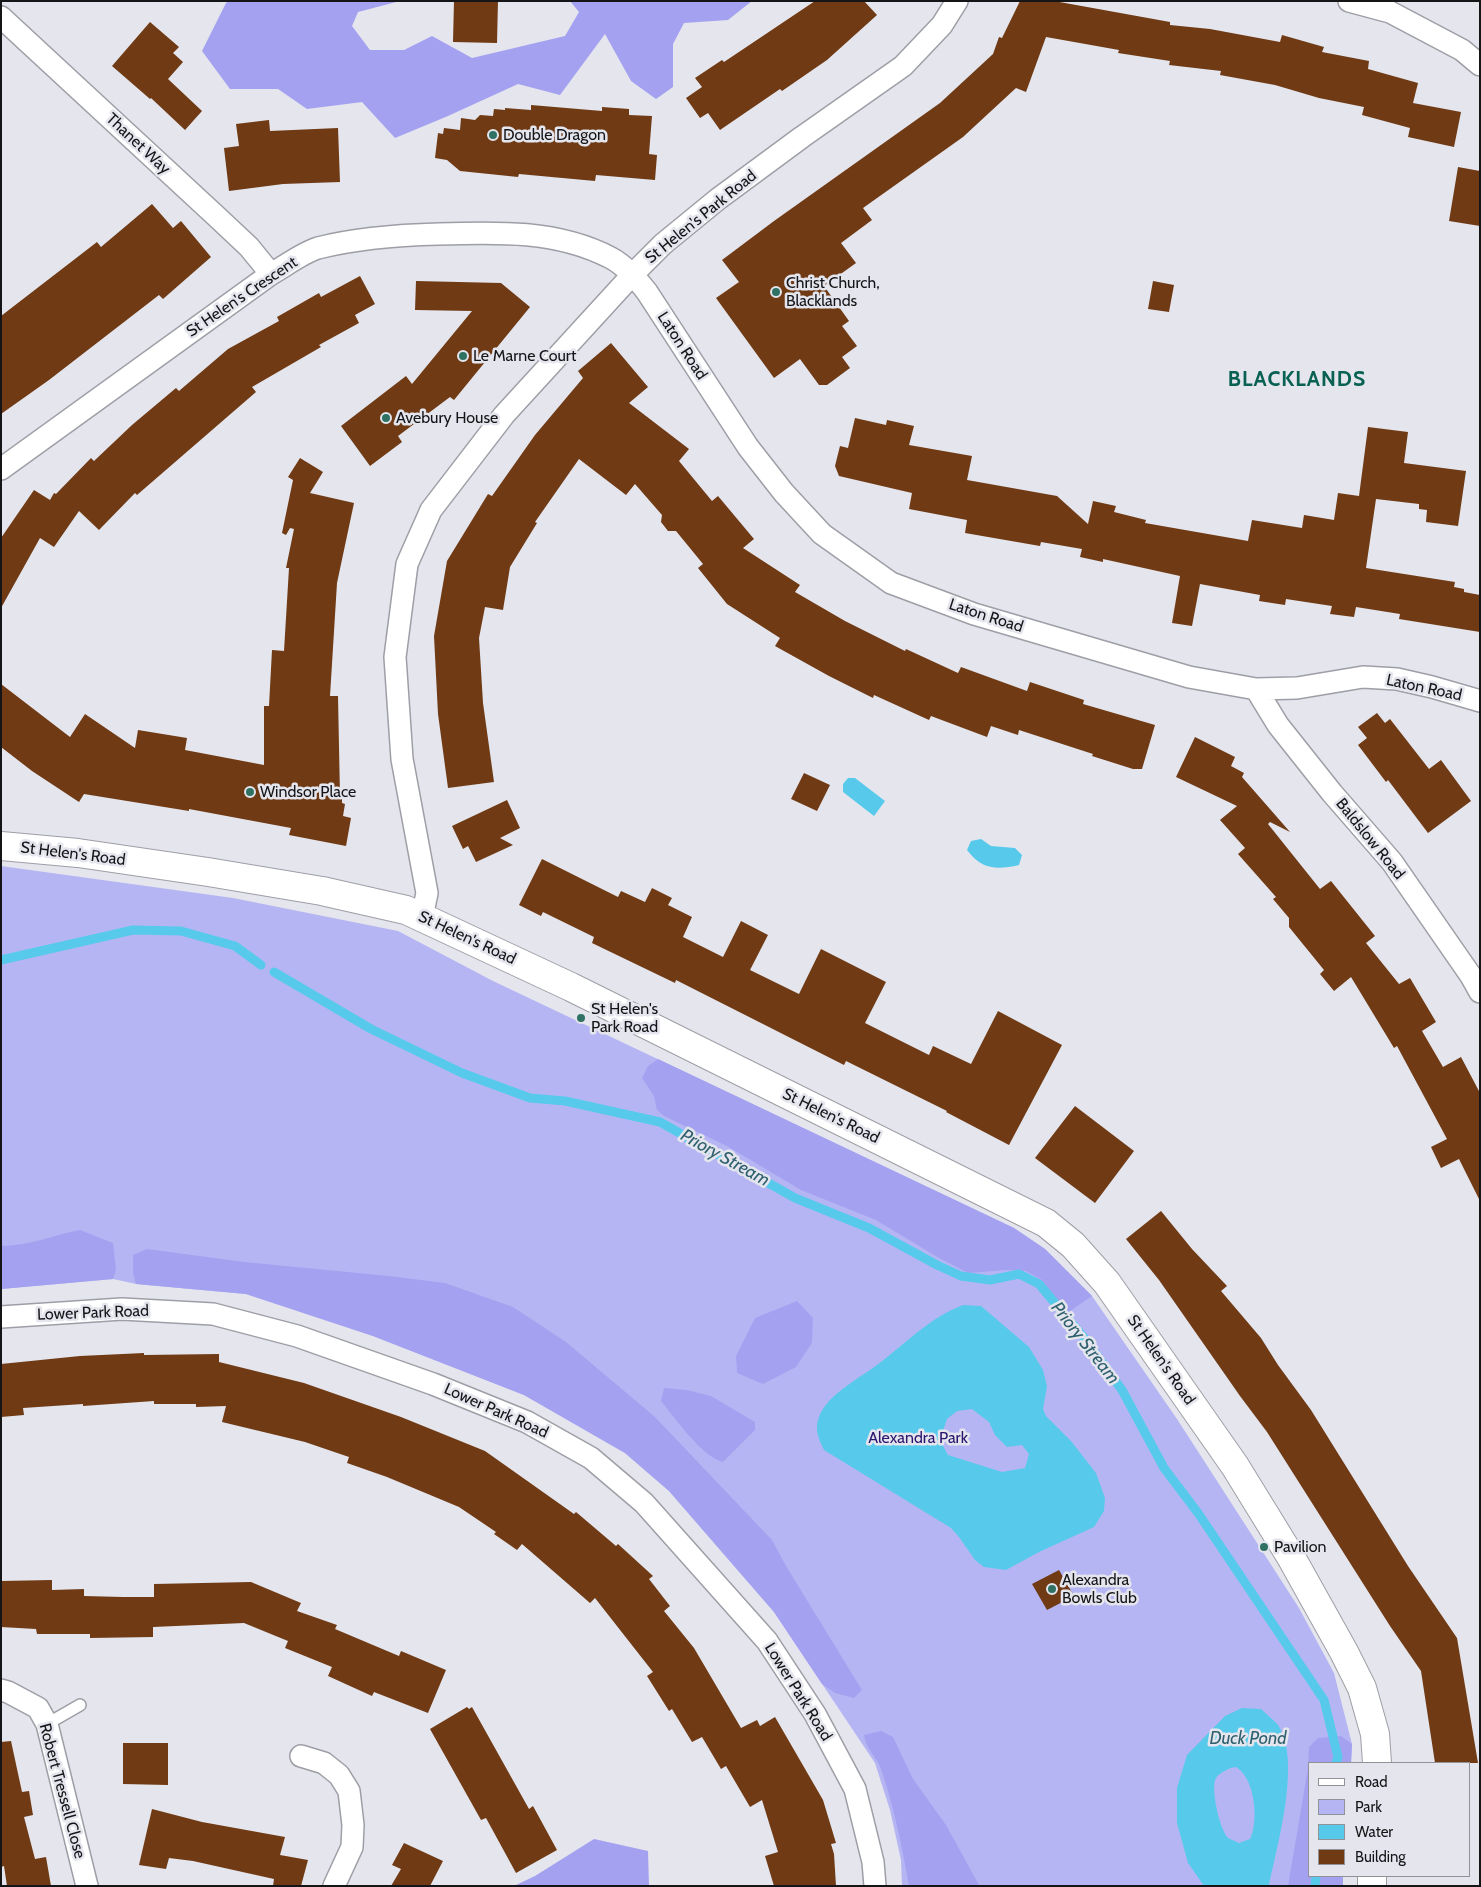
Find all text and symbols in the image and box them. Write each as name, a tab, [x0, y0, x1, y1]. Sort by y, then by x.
street label: Thanet Way	[102, 109, 174, 179]
place label: Double Dragon	[503, 125, 606, 145]
marker: Double Dragon	[487, 129, 499, 141]
street label: St Helen's Park Road	[641, 166, 761, 268]
street label: St Helen's Crescent	[183, 253, 301, 341]
place label: Christ Church, Blacklands	[786, 273, 880, 311]
marker: Christ Church, Blacklands	[770, 286, 782, 298]
street label: Laton Road	[653, 309, 711, 383]
place label: Le Marne Court	[473, 346, 576, 366]
marker: Le Marne Court	[457, 350, 469, 362]
district label: BLACKLANDS	[1227, 367, 1367, 393]
place label: Avebury House	[396, 408, 498, 428]
marker: Avebury House	[380, 412, 392, 424]
street label: Laton Road	[946, 595, 1026, 637]
street label: Laton Road	[1384, 671, 1464, 705]
place label: Windsor Place	[260, 782, 356, 802]
marker: Windsor Place	[244, 786, 256, 798]
street label: Baldslow Road	[1331, 795, 1409, 883]
street label: St Helen's Road	[20, 838, 126, 870]
street label: St Helen's Road	[415, 907, 519, 969]
place label: St Helen's Park Road	[591, 999, 658, 1037]
marker: St Helen's Park Road	[575, 1012, 587, 1024]
street label: St Helen's Road	[779, 1084, 883, 1148]
water label: Priory Stream	[677, 1125, 773, 1191]
water label: Priory Stream	[1046, 1298, 1124, 1388]
street label: Lower Park Road	[37, 1301, 149, 1325]
street label: St Helen's Road	[1123, 1311, 1199, 1409]
street label: Lower Park Road	[441, 1379, 551, 1443]
park label: Alexandra Park	[868, 1428, 968, 1448]
place label: Pavilion	[1274, 1537, 1326, 1557]
marker: Pavilion	[1258, 1541, 1270, 1553]
place label: Alexandra Bowls Club	[1062, 1570, 1137, 1608]
marker: Alexandra Bowls Club	[1046, 1583, 1058, 1595]
street label: Lower Park Road	[760, 1639, 836, 1745]
street label: Robert Tressell Close	[35, 1721, 89, 1861]
water label: Duck Pond	[1209, 1728, 1287, 1750]
legend	[1308, 1762, 1471, 1877]
text: Road	[1355, 1773, 1388, 1791]
text: Park	[1355, 1798, 1382, 1816]
text: Water	[1355, 1823, 1393, 1841]
text: Building	[1355, 1848, 1406, 1866]

